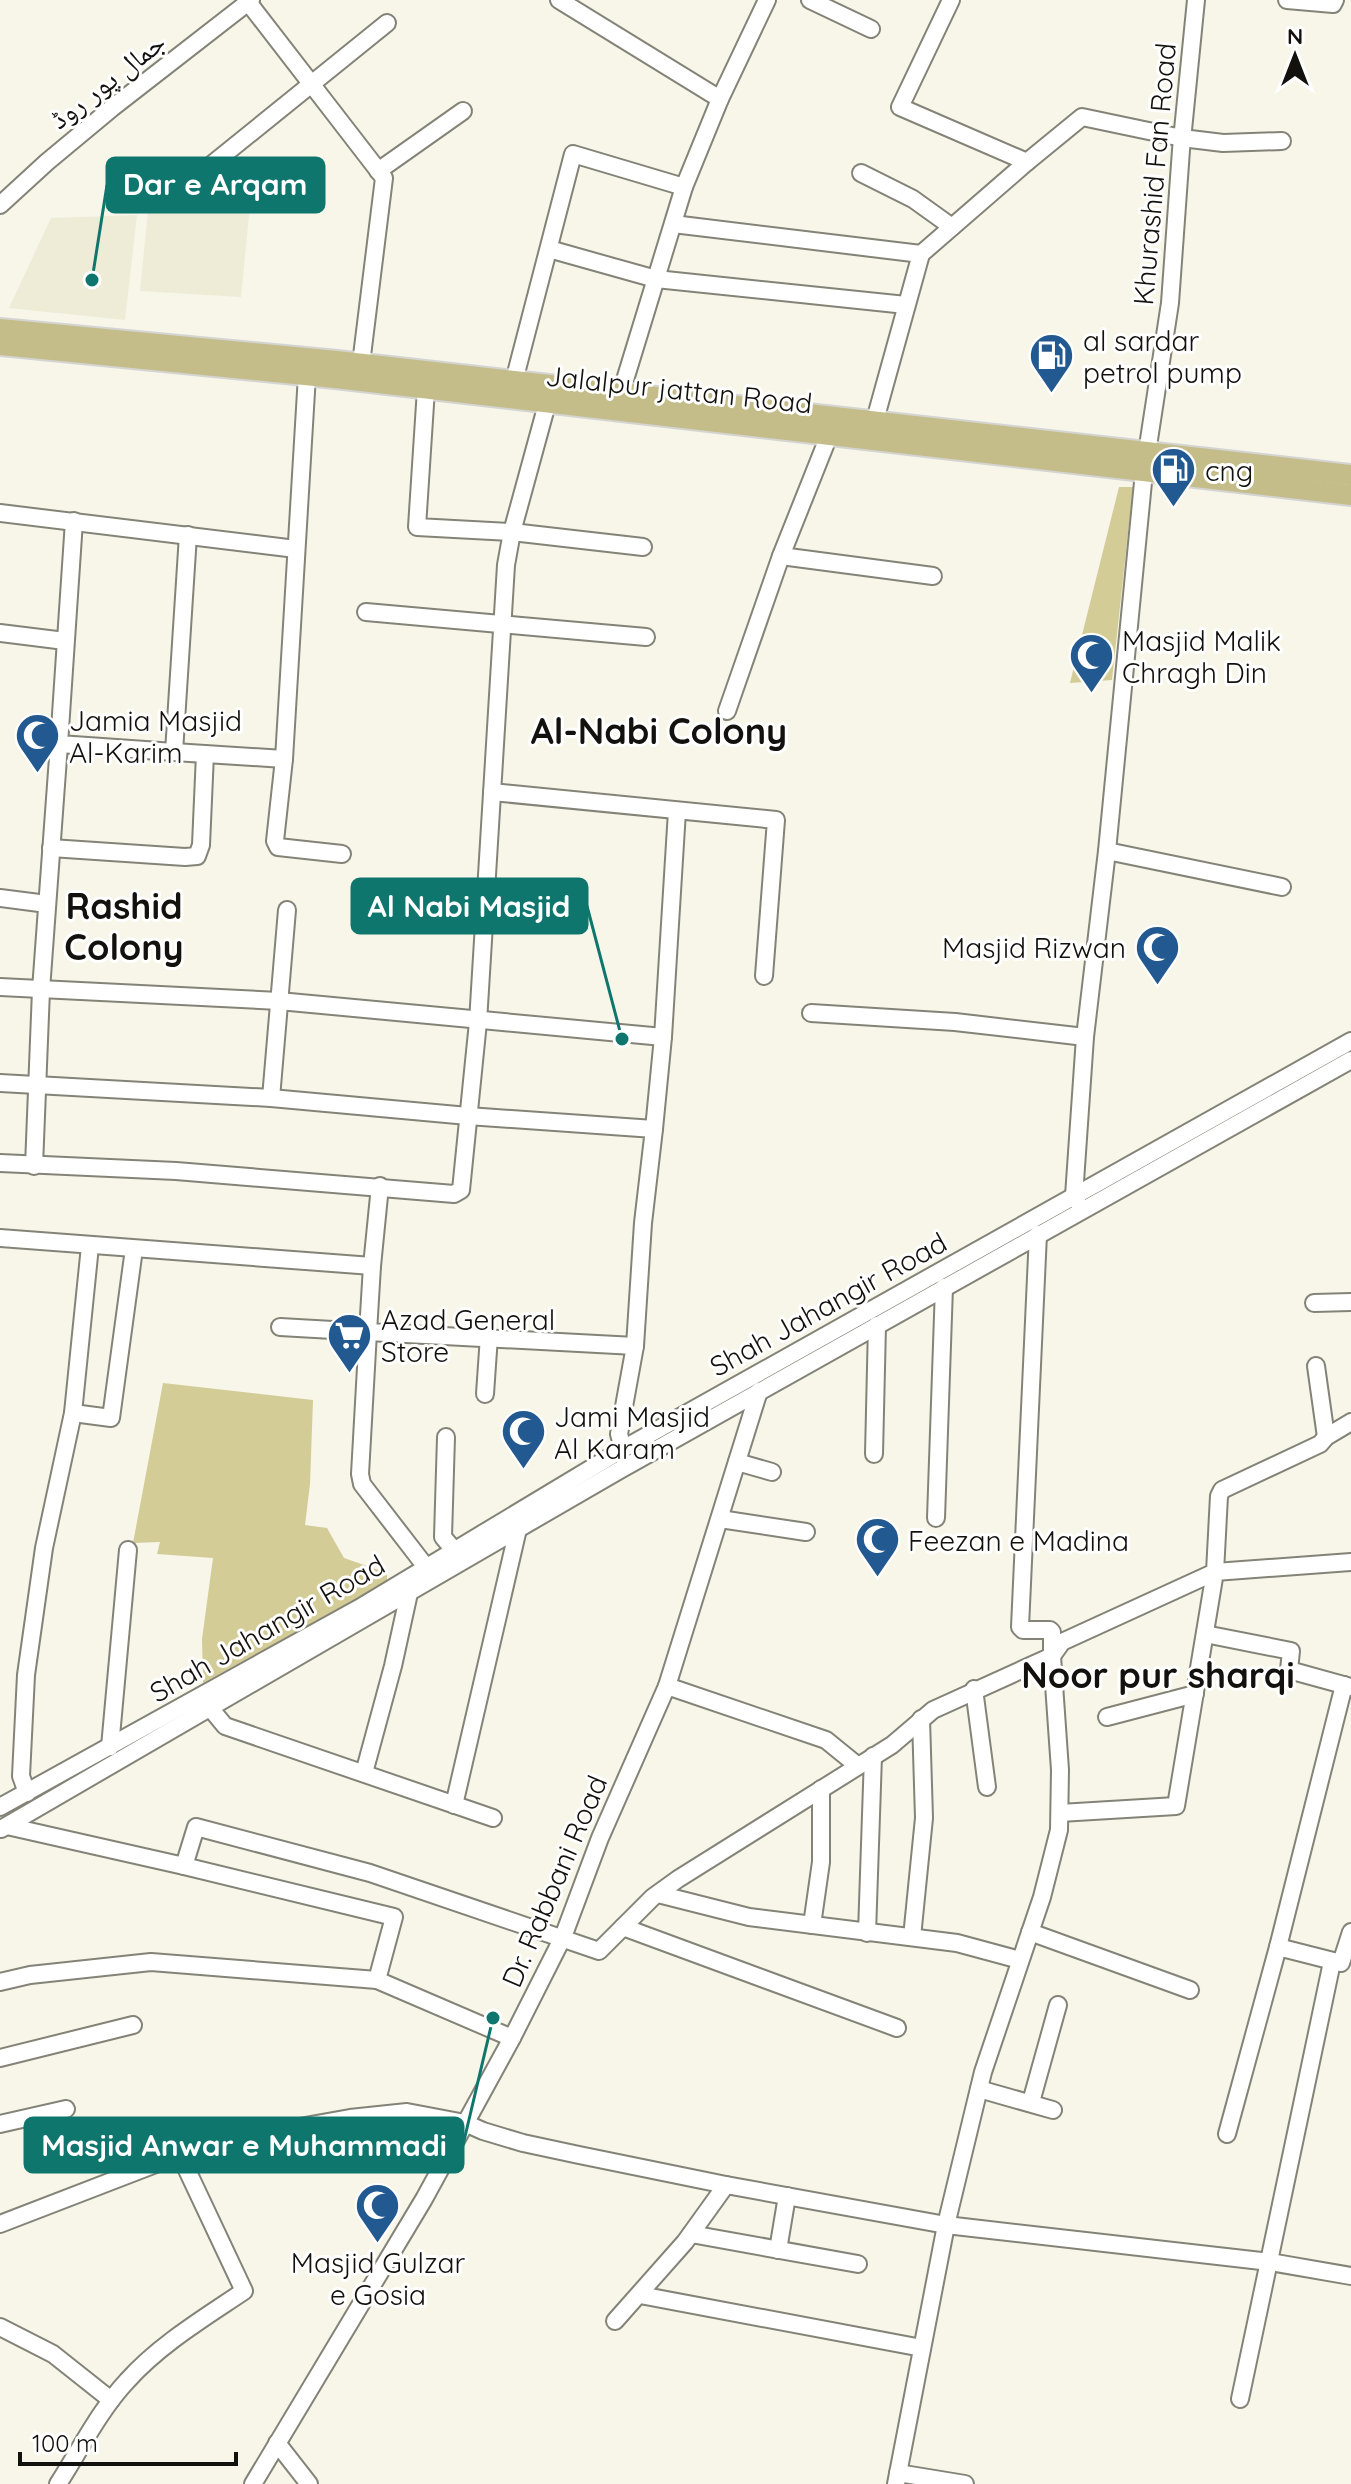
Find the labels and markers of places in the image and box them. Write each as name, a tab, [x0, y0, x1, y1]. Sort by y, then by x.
callout: Dar e Arqam	[107, 158, 324, 212]
place label: al sardar petrol pump	[1083, 323, 1242, 390]
fuel station icon: al sardar petrol pump	[1028, 332, 1076, 395]
fuel station icon: cng	[1150, 446, 1198, 509]
place label: cng	[1205, 453, 1253, 488]
place label: Masjid Malik Chragh Din	[1122, 623, 1281, 690]
mosque icon: Masjid Malik Chragh Din	[1067, 632, 1115, 695]
place label: Jamia Masjid Al-Karim	[69, 703, 242, 770]
mosque icon: Jamia Masjid Al-Karim	[14, 712, 62, 775]
callout: Al Nabi Masjid	[352, 879, 587, 933]
mosque icon: Masjid Rizwan	[1133, 923, 1181, 986]
place label: Masjid Rizwan	[942, 930, 1126, 965]
place label: Azad General Store	[381, 1302, 555, 1369]
supermarket icon: Azad General Store	[326, 1311, 374, 1374]
place label: Jami Masjid Al Karam	[554, 1399, 710, 1466]
mosque icon: Jami Masjid Al Karam	[499, 1408, 547, 1471]
mosque icon: Feezan e Madina	[853, 1516, 901, 1579]
place label: Feezan e Madina	[908, 1523, 1129, 1558]
callout: Masjid Anwar e Muhammadi	[25, 2118, 463, 2172]
mosque icon: Masjid Gulzar e Gosia	[354, 2181, 402, 2244]
place label: Masjid Gulzar e Gosia	[291, 2245, 465, 2312]

